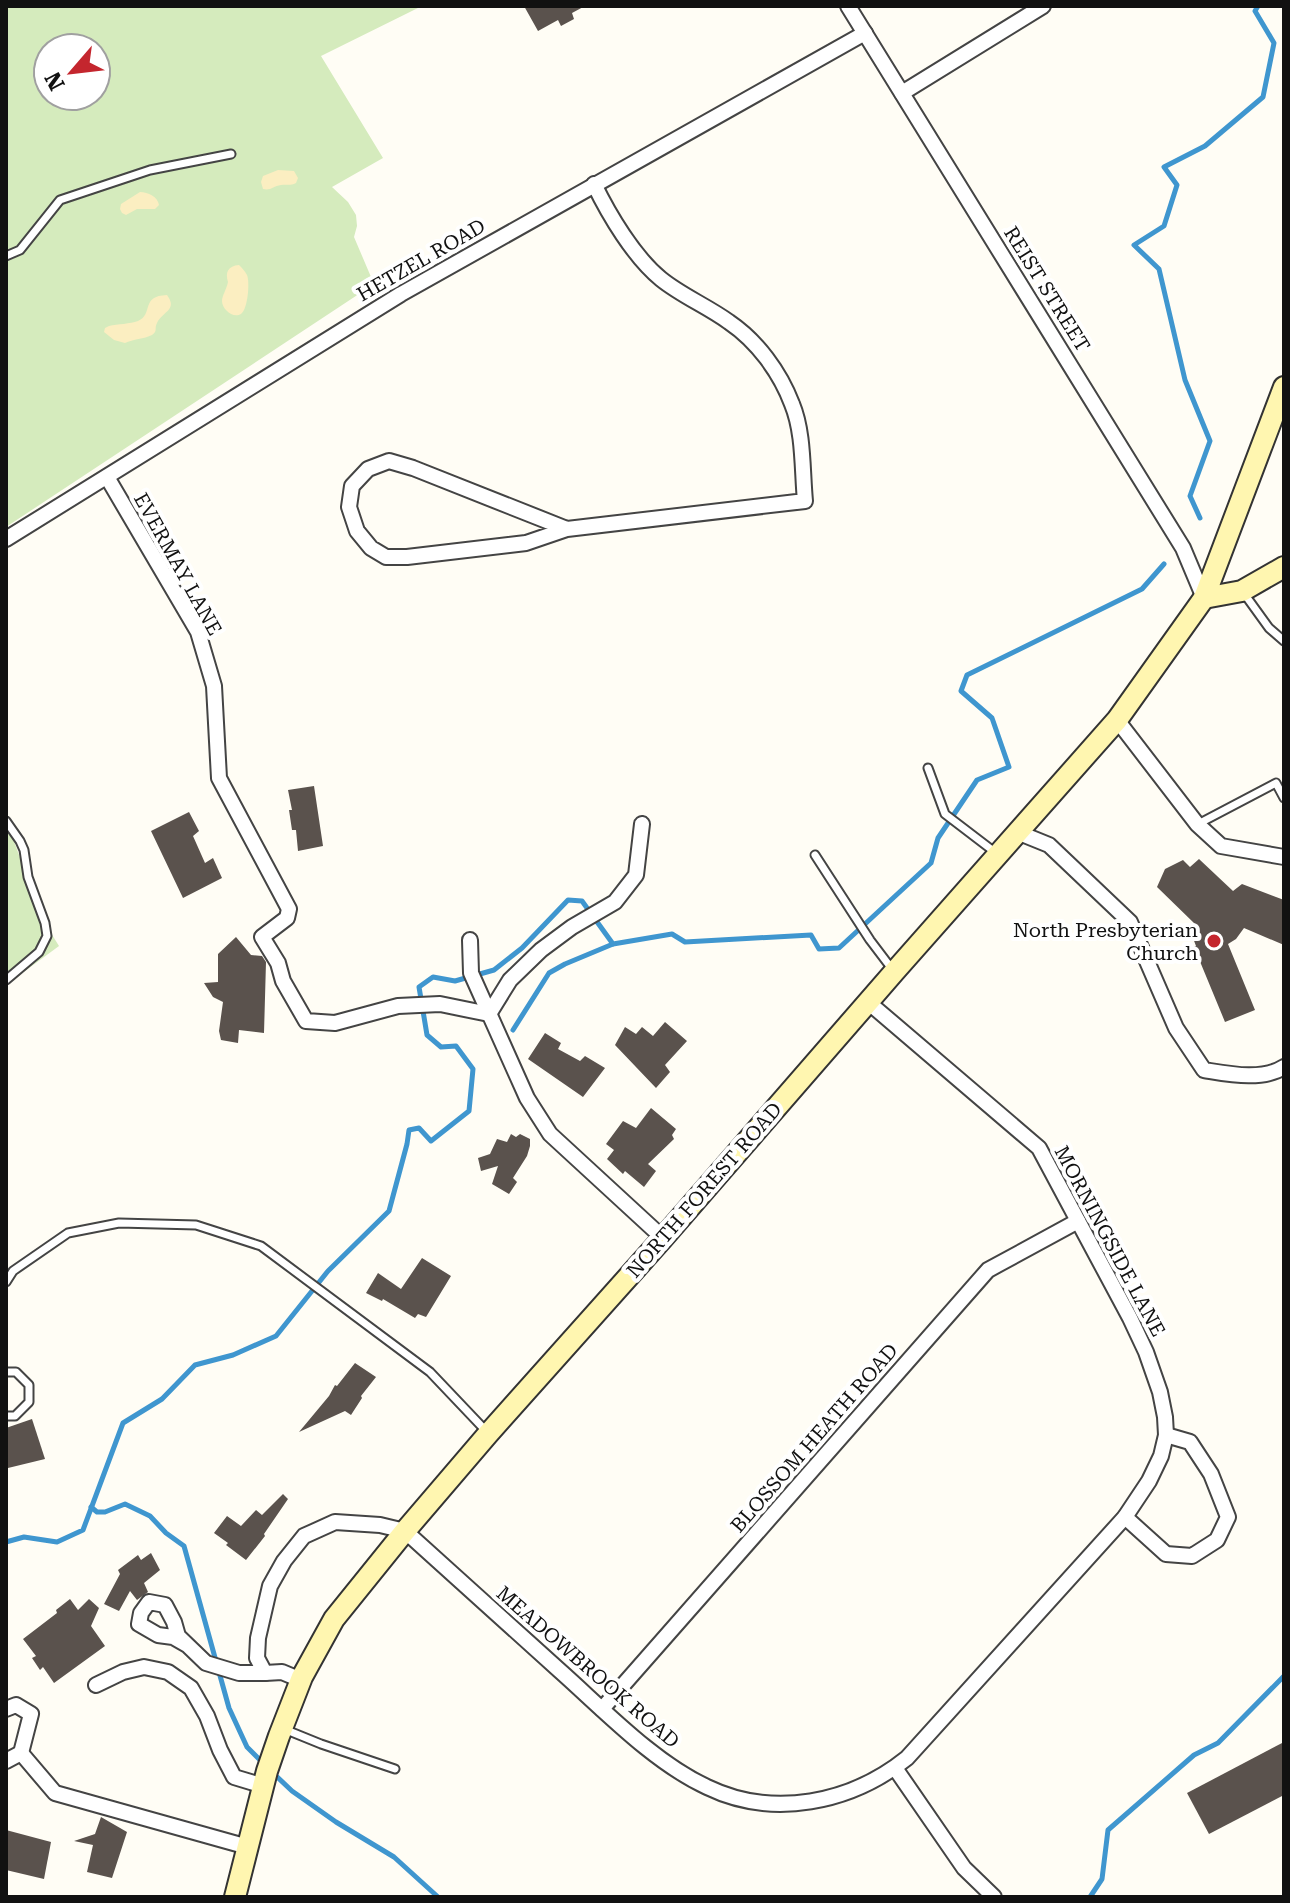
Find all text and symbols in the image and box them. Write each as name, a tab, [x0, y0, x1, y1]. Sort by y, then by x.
north arrow	[32, 32, 112, 112]
text: N	[40, 68, 70, 95]
street label: HETZEL ROAD	[353, 214, 489, 306]
street label: REIST STREET	[999, 222, 1095, 356]
street label: EVERMAY LANE	[129, 488, 227, 640]
place label: North Presbyterian Church	[1013, 918, 1198, 965]
marker: North Presbyterian Church	[1205, 932, 1223, 950]
street label: NORTH FOREST ROAD	[621, 1097, 787, 1283]
street label: MORNINGSIDE LANE	[1050, 1142, 1170, 1340]
street label: BLOSSOM HEATH ROAD	[725, 1339, 903, 1537]
street label: MEADOWBROOK ROAD	[492, 1581, 684, 1753]

